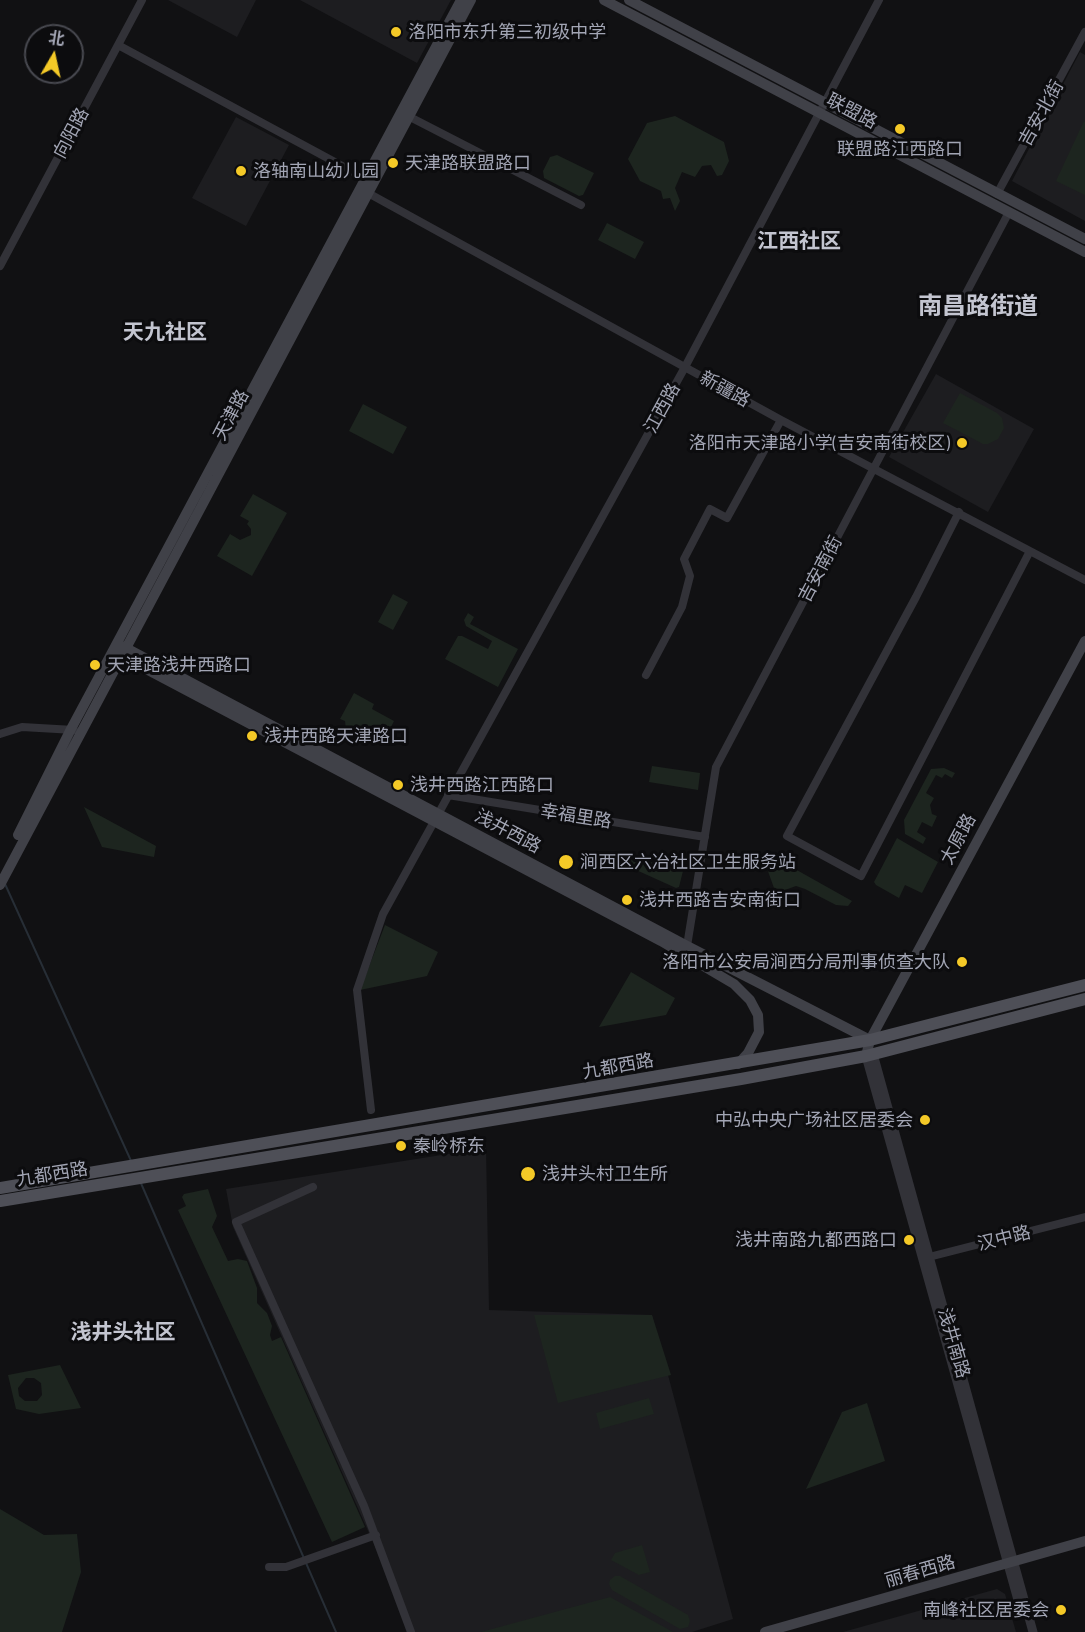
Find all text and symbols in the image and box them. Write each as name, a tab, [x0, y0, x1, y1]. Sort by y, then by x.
place label: 洛阳市东升第三初级中学	[408, 21, 606, 43]
north arrow	[24, 24, 84, 84]
marker: 洛阳市东升第三初级中学	[389, 25, 403, 39]
text: 北	[47, 27, 66, 48]
street label: 吉安北街	[1014, 76, 1068, 150]
street label: 联盟路	[823, 89, 881, 133]
street label: 向阳路	[49, 104, 93, 162]
marker: 联盟路江西路口	[893, 122, 907, 136]
place label: 联盟路江西路口	[837, 138, 963, 160]
place label: 天津路联盟路口	[405, 152, 531, 174]
marker: 天津路联盟路口	[386, 156, 400, 170]
place label: 洛轴南山幼儿园	[253, 160, 379, 182]
marker: 洛轴南山幼儿园	[234, 164, 248, 178]
district label: 江西社区	[757, 228, 841, 254]
district label: 南昌路街道	[918, 292, 1038, 320]
district label: 天九社区	[123, 319, 207, 345]
street label: 新疆路	[696, 366, 754, 412]
street label: 江西路	[639, 379, 685, 437]
street label: 天津路	[209, 386, 253, 444]
place label: 洛阳市天津路小学(吉安南街校区)	[689, 432, 950, 454]
marker: 洛阳市天津路小学(吉安南街校区)	[955, 436, 969, 450]
street label: 吉安南街	[794, 532, 846, 606]
place label: 天津路浅井西路口	[107, 654, 251, 676]
marker: 天津路浅井西路口	[88, 658, 102, 672]
place label: 浅井西路天津路口	[264, 725, 408, 747]
marker: 浅井西路天津路口	[245, 729, 259, 743]
place label: 浅井西路江西路口	[410, 774, 554, 796]
marker: 浅井西路江西路口	[391, 778, 405, 792]
street label: 幸福里路	[539, 800, 613, 832]
street label: 浅井西路	[471, 805, 545, 857]
street label: 太原路	[936, 810, 980, 868]
place label: 涧西区六冶社区卫生服务站	[580, 851, 796, 873]
marker: 涧西区六冶社区卫生服务站	[557, 853, 575, 871]
place label: 浅井西路吉安南街口	[639, 889, 801, 911]
marker: 浅井西路吉安南街口	[620, 893, 634, 907]
place label: 洛阳市公安局涧西分局刑事侦查大队	[662, 951, 950, 973]
marker: 洛阳市公安局涧西分局刑事侦查大队	[955, 955, 969, 969]
street label: 九都西路	[581, 1049, 655, 1083]
place label: 中弘中央广场社区居委会	[715, 1109, 913, 1131]
marker: 中弘中央广场社区居委会	[918, 1113, 932, 1127]
place label: 秦岭桥东	[413, 1135, 485, 1157]
marker: 秦岭桥东	[394, 1139, 408, 1153]
street label: 九都西路	[15, 1158, 89, 1190]
place label: 浅井头村卫生所	[542, 1163, 668, 1185]
marker: 浅井头村卫生所	[519, 1165, 537, 1183]
street label: 汉中路	[975, 1221, 1033, 1255]
place label: 浅井南路九都西路口	[735, 1229, 897, 1251]
marker: 浅井南路九都西路口	[902, 1233, 916, 1247]
street label: 浅井南路	[934, 1305, 974, 1381]
district label: 浅井头社区	[71, 1319, 175, 1345]
street label: 丽春西路	[882, 1551, 958, 1591]
place label: 南峰社区居委会	[923, 1599, 1049, 1621]
marker: 南峰社区居委会	[1054, 1603, 1068, 1617]

